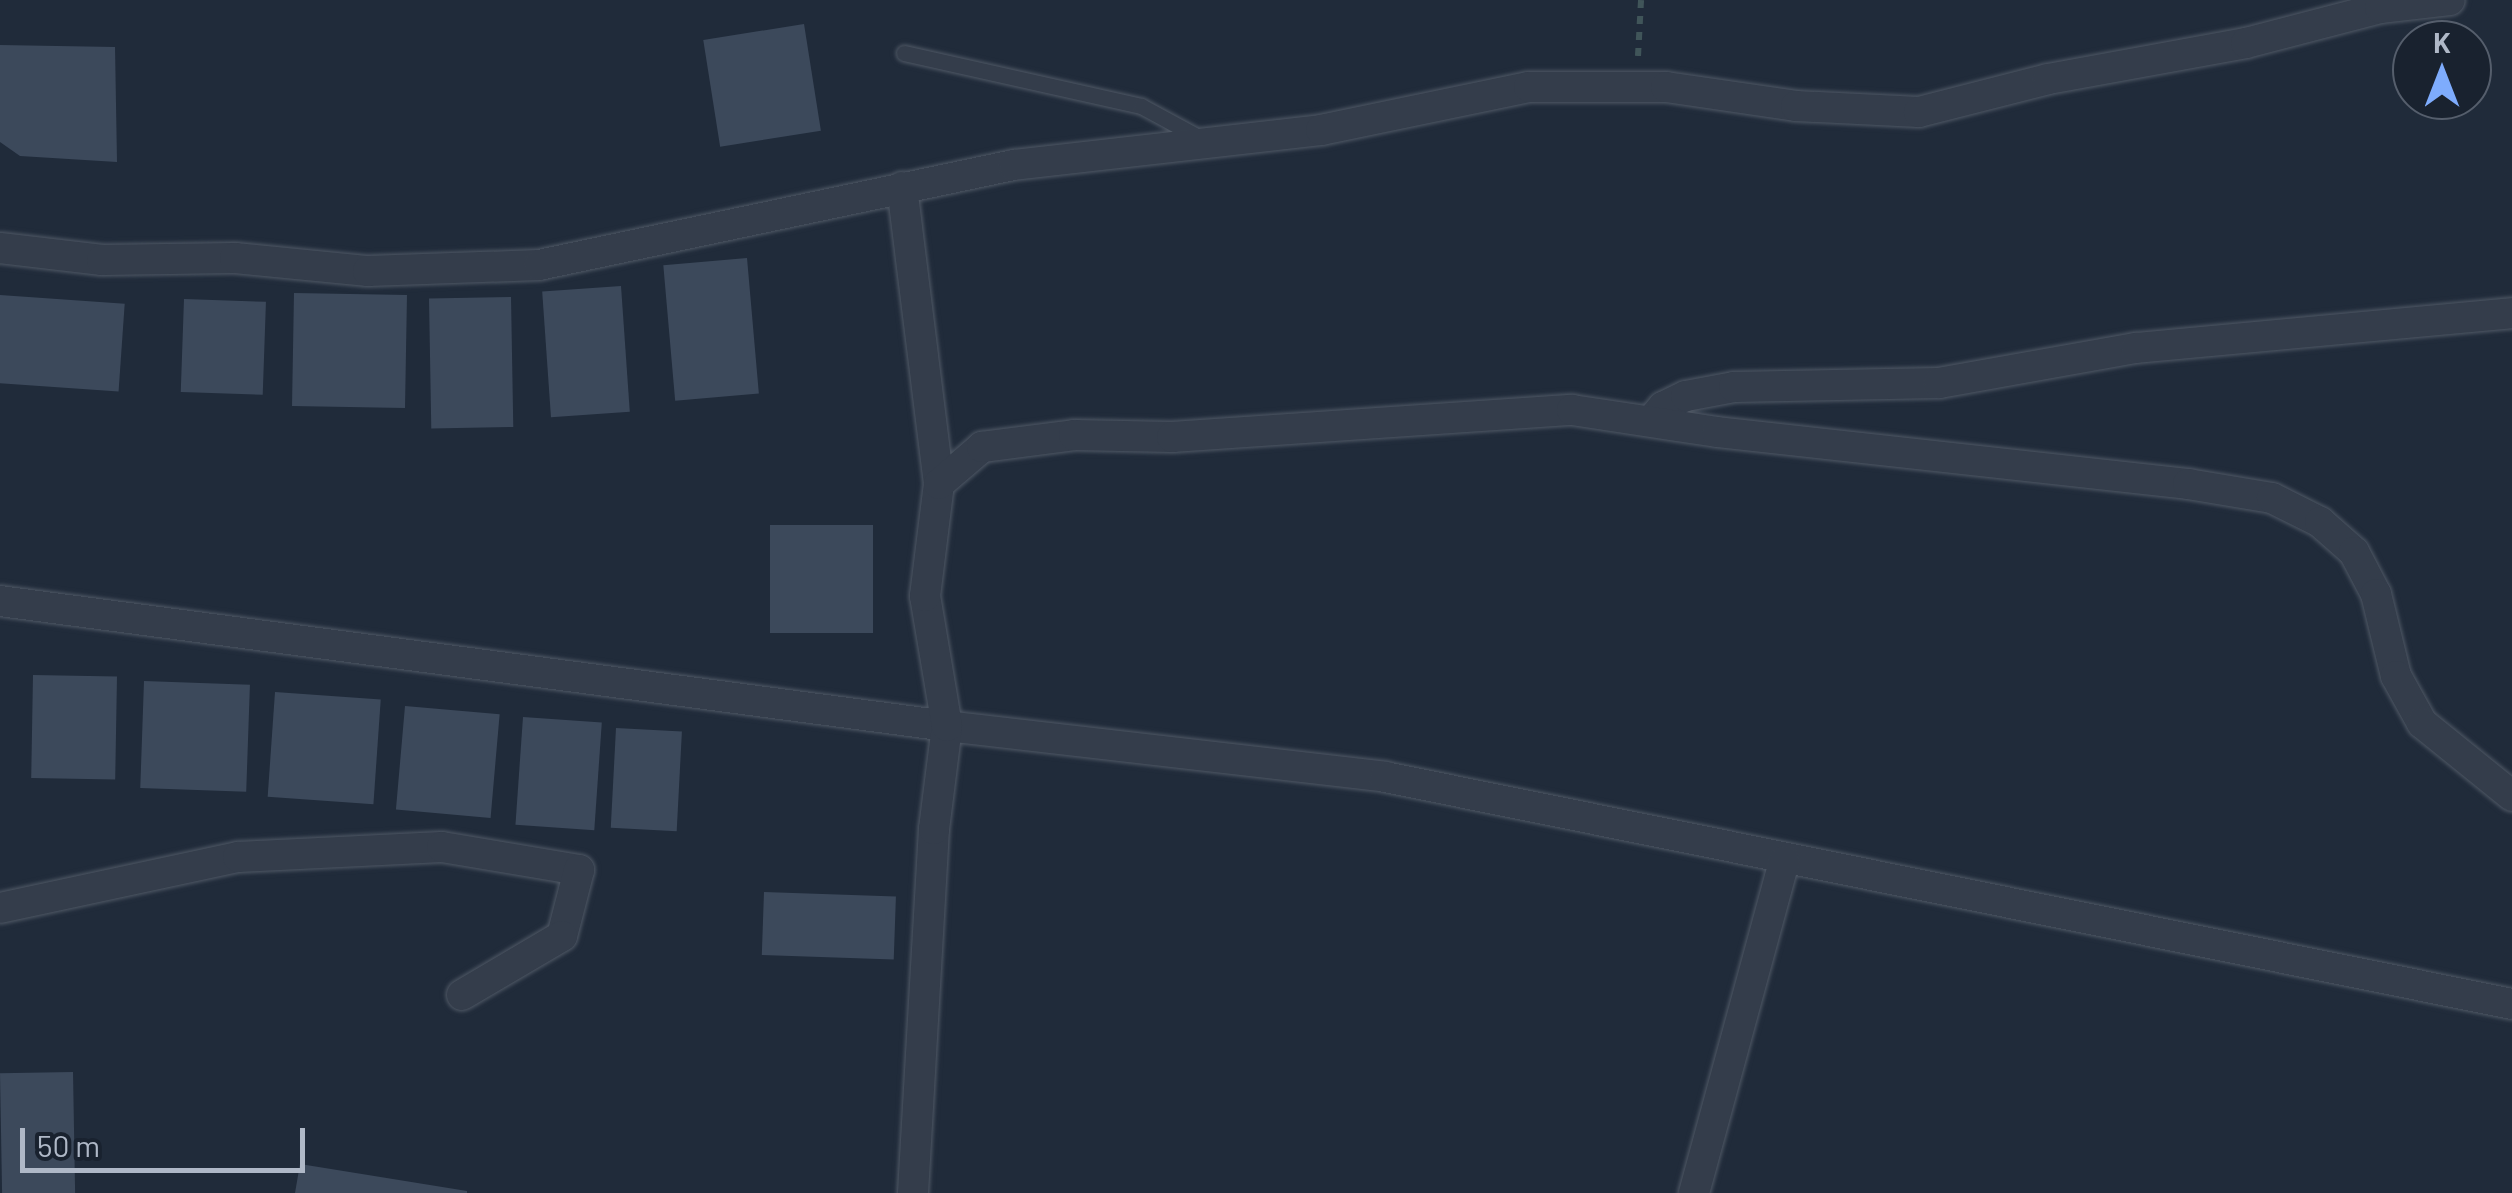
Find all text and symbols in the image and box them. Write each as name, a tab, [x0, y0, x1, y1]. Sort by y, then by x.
north arrow	[2392, 20, 2492, 120]
text: K	[2433, 25, 2451, 59]
scale bar	[25, 1108, 310, 1170]
text: 50 m	[37, 1127, 100, 1163]

